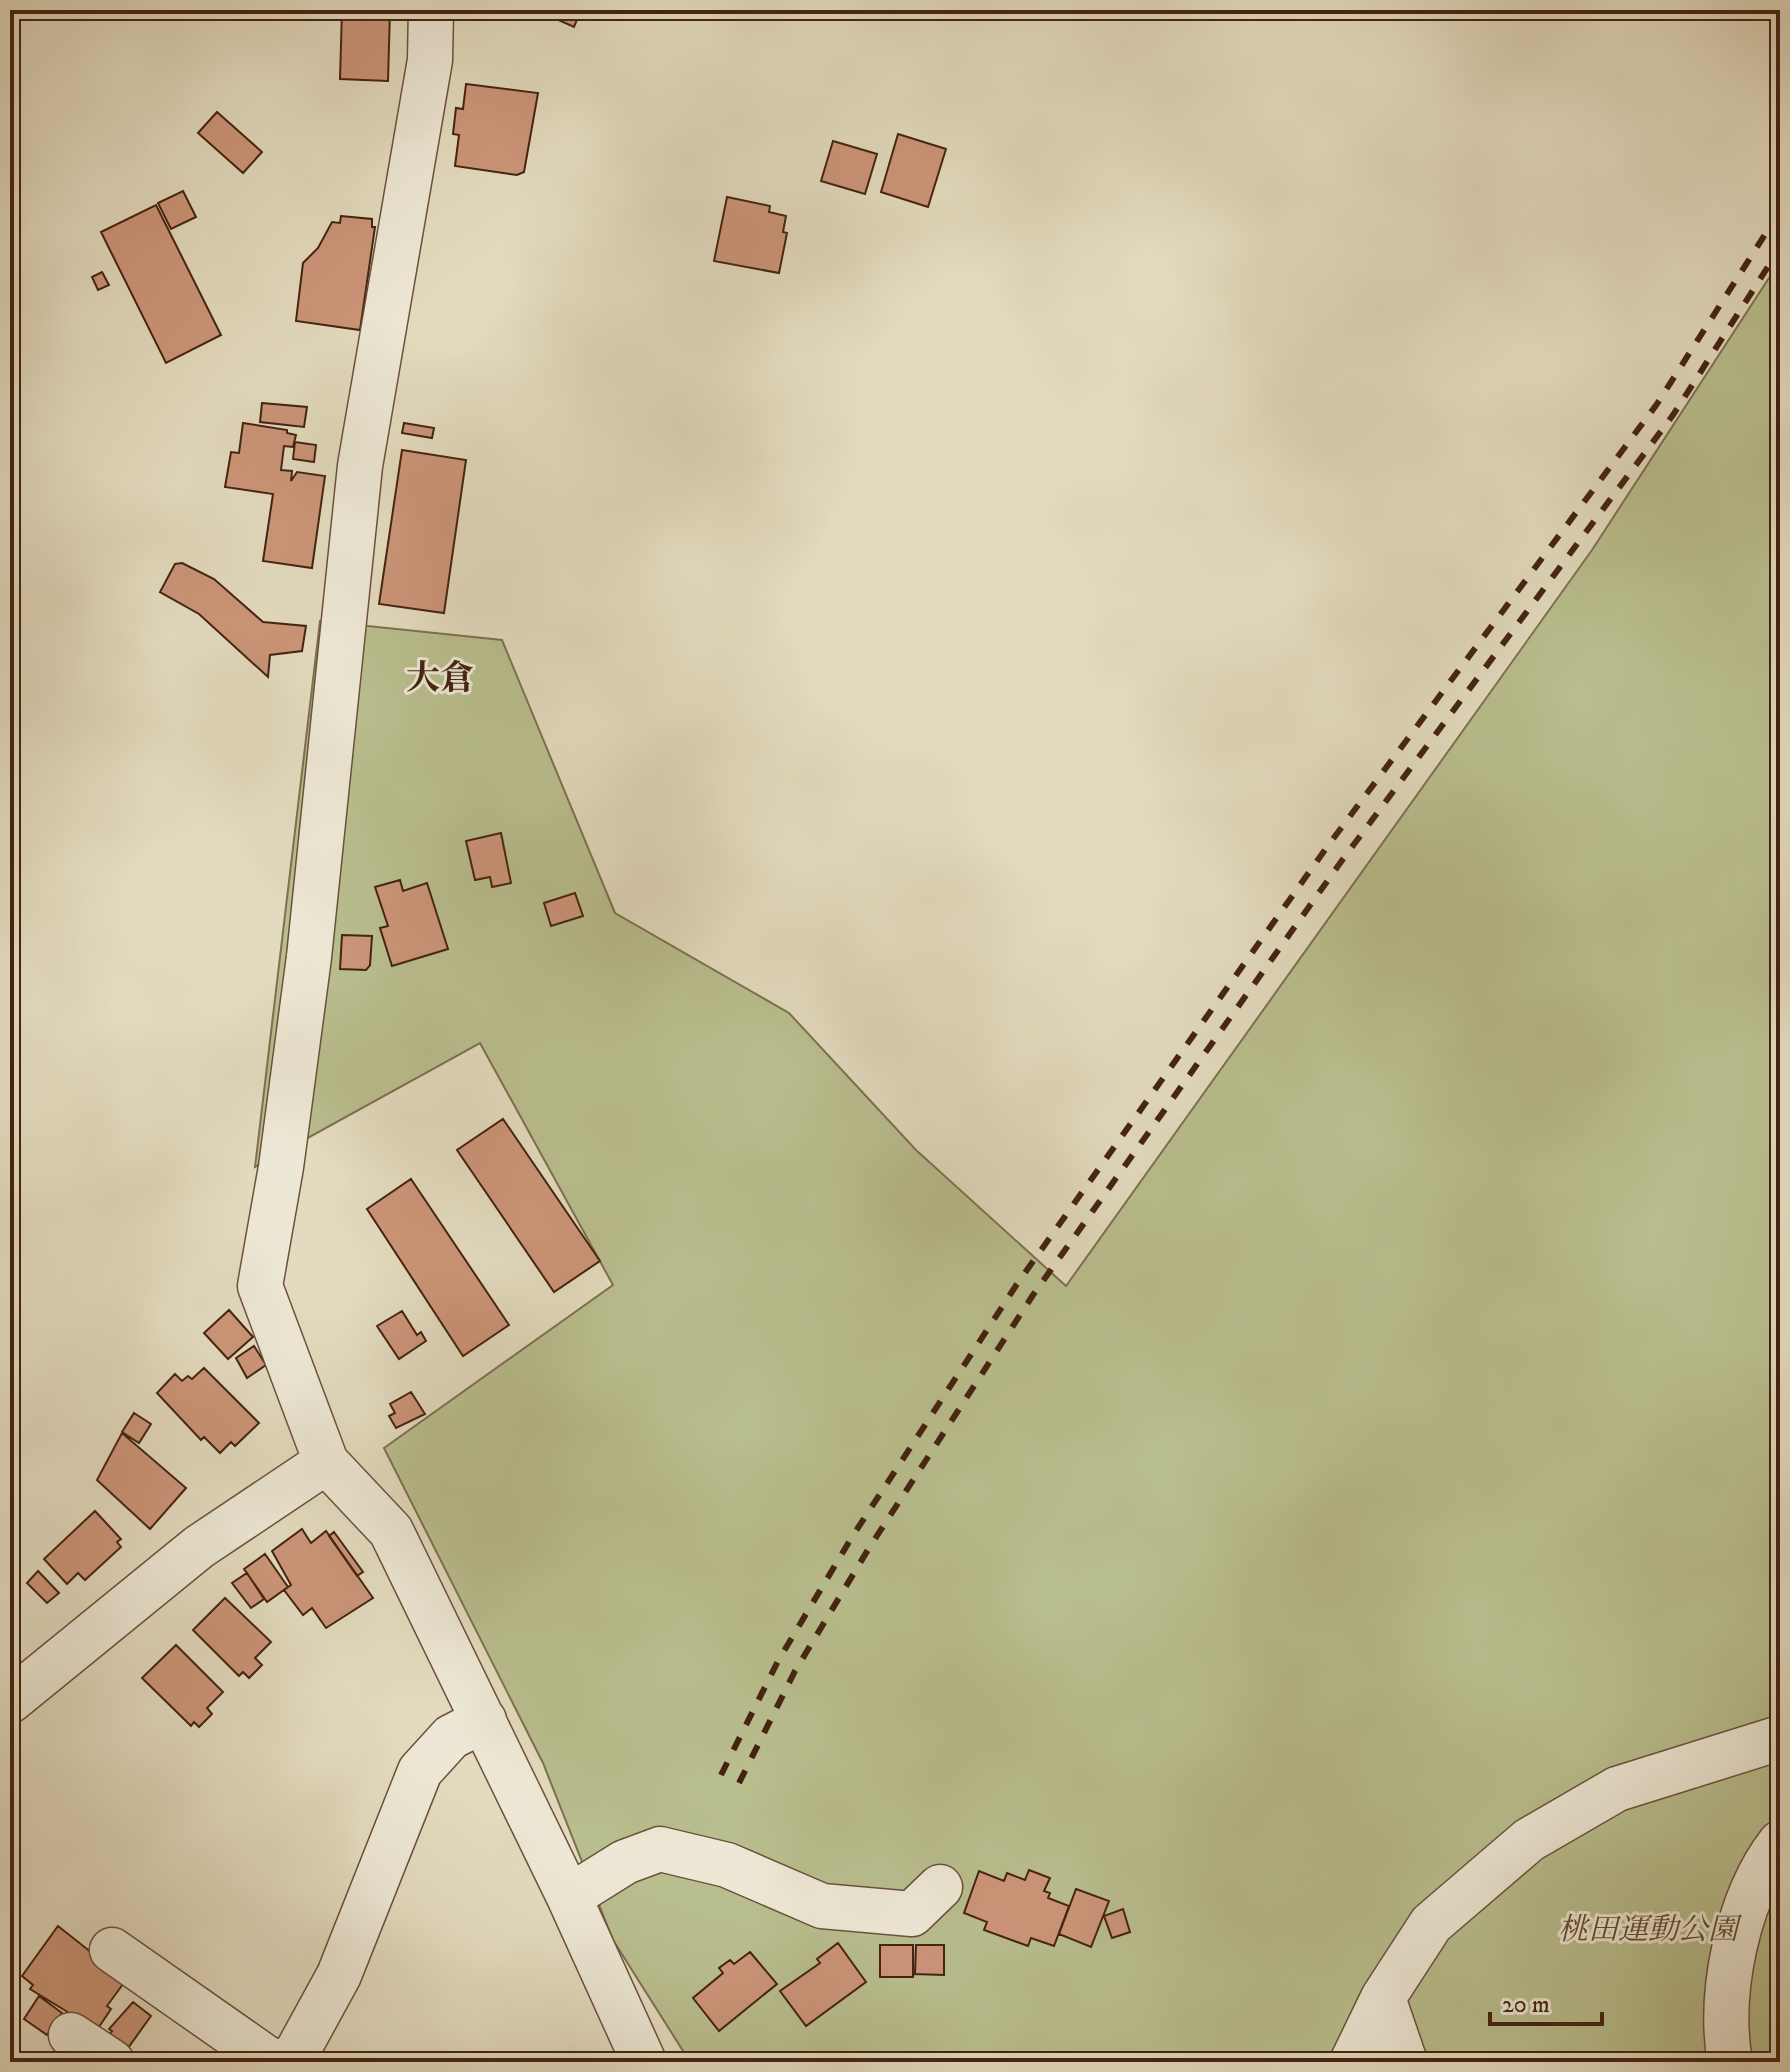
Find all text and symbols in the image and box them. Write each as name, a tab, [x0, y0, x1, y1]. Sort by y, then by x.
district label: 大倉	[406, 658, 474, 700]
park label: 桃田運動公園	[1558, 1912, 1743, 1949]
scale bar	[1490, 1976, 1602, 2026]
text: 20 m	[1502, 1990, 1550, 2020]

